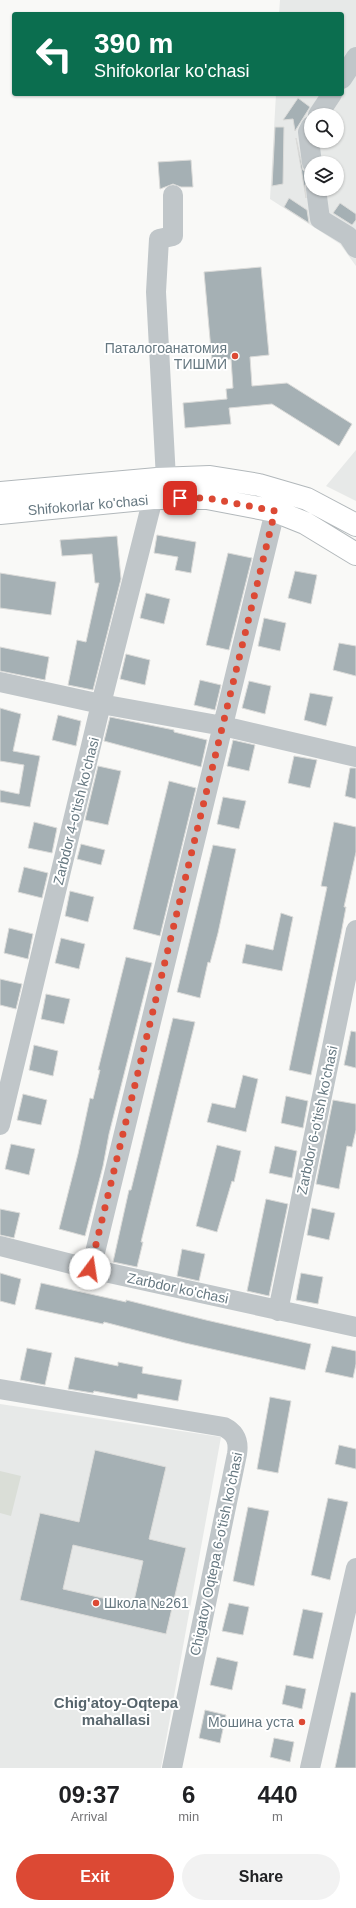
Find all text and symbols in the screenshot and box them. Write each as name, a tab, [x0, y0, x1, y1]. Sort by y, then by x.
icon: left	[28, 28, 80, 80]
text: 390 m	[94, 28, 173, 59]
text: Shifokorlar ko'chasi	[94, 61, 250, 81]
map controls	[304, 108, 344, 196]
button: search	[304, 108, 344, 148]
button: layers	[304, 156, 344, 196]
place label: Паталогоанатомия ТИШМИ	[105, 340, 227, 372]
marker: Паталогоанатомия ТИШМИ	[230, 351, 240, 361]
pin	[163, 481, 197, 515]
icon: arrive	[169, 487, 191, 509]
street label: Shifokorlar ko'chasi	[27, 492, 149, 518]
street label: Zarbdor 4-o'tish ko'chasi	[50, 735, 102, 887]
street label: Zarbdor 6-o'tish ko'chasi	[293, 1044, 341, 1196]
position arrow	[69, 1248, 111, 1290]
street label: Zarbdor ko'chasi	[126, 1269, 230, 1307]
street label: Chigatoy Oqtepa 6-o'tish ko'chasi	[187, 1451, 245, 1657]
place label: Школа №261	[104, 1595, 189, 1611]
marker: Школа №261	[91, 1598, 101, 1608]
district label: Chig'atoy-Oqtepa mahallasi	[54, 1694, 179, 1728]
place label: Мошина уста	[208, 1714, 294, 1730]
marker: Мошина уста	[297, 1717, 307, 1727]
text: 09:37	[58, 1781, 120, 1808]
text: 6	[182, 1781, 195, 1808]
text: 440	[258, 1781, 298, 1808]
text: Arrival	[71, 1809, 108, 1824]
text: min	[178, 1809, 199, 1824]
text: m	[272, 1809, 283, 1824]
button: Exit	[16, 1854, 174, 1900]
button: Share	[182, 1854, 340, 1900]

